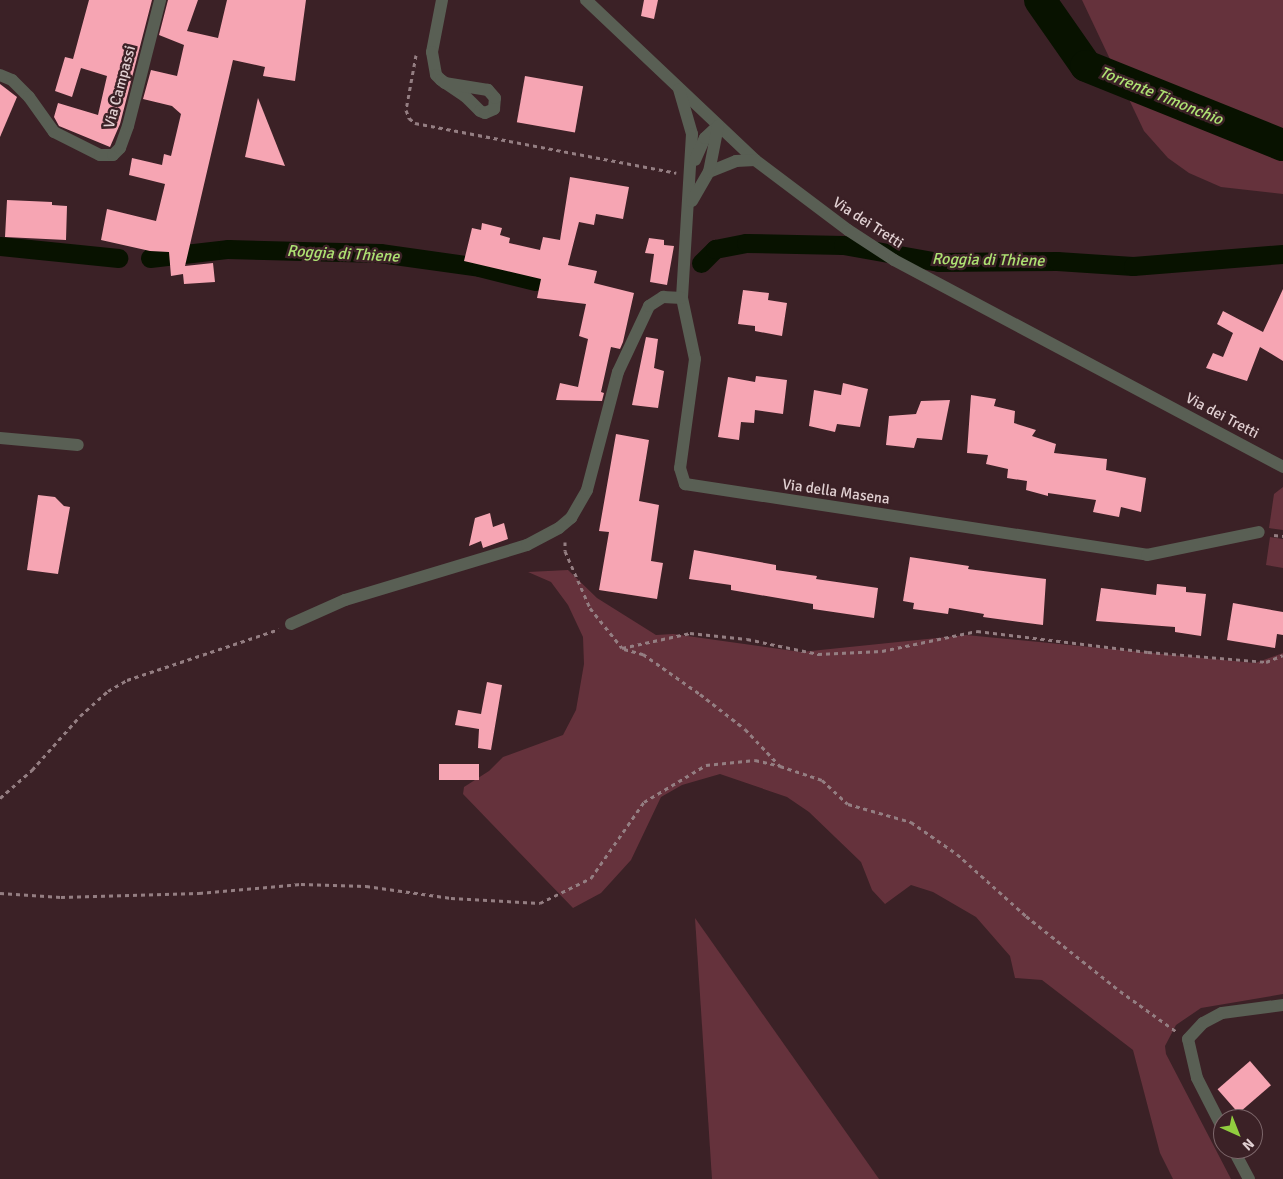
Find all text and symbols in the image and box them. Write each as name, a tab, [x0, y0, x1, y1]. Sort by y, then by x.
street label: Via Campassi	[100, 44, 140, 130]
water label: Torrente Timonchio	[1097, 63, 1225, 129]
street label: Via dei Tretti	[829, 194, 907, 252]
water label: Roggia di Thiene	[286, 241, 400, 267]
water label: Roggia di Thiene	[932, 249, 1044, 271]
street label: Via dei Tretti	[1182, 389, 1262, 443]
street label: Via della Masena	[781, 476, 891, 508]
north arrow	[1213, 1109, 1263, 1159]
text: N	[1239, 1135, 1257, 1154]

